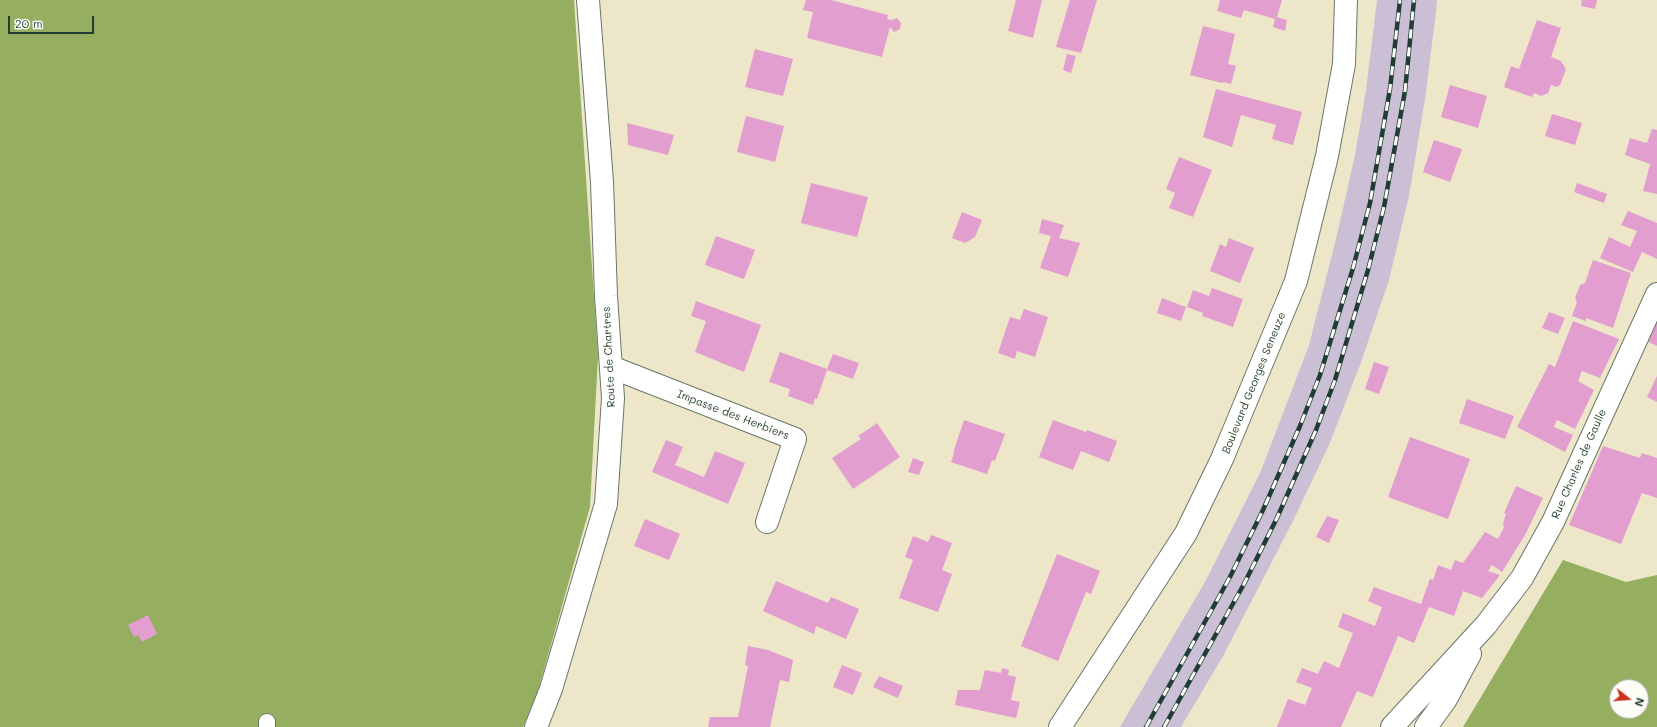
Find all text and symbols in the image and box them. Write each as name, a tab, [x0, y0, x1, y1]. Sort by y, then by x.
scale bar	[10, 8, 96, 34]
text: 20 m	[15, 15, 43, 31]
street label: Route de Chartres	[600, 306, 618, 408]
street label: Boulevard Georges Seneuze	[1219, 310, 1289, 456]
street label: Impasse des Herbiers	[675, 387, 791, 443]
street label: Rue Charles de Gaulle	[1549, 407, 1609, 521]
north arrow	[1609, 679, 1649, 719]
text: N	[1632, 696, 1648, 709]

